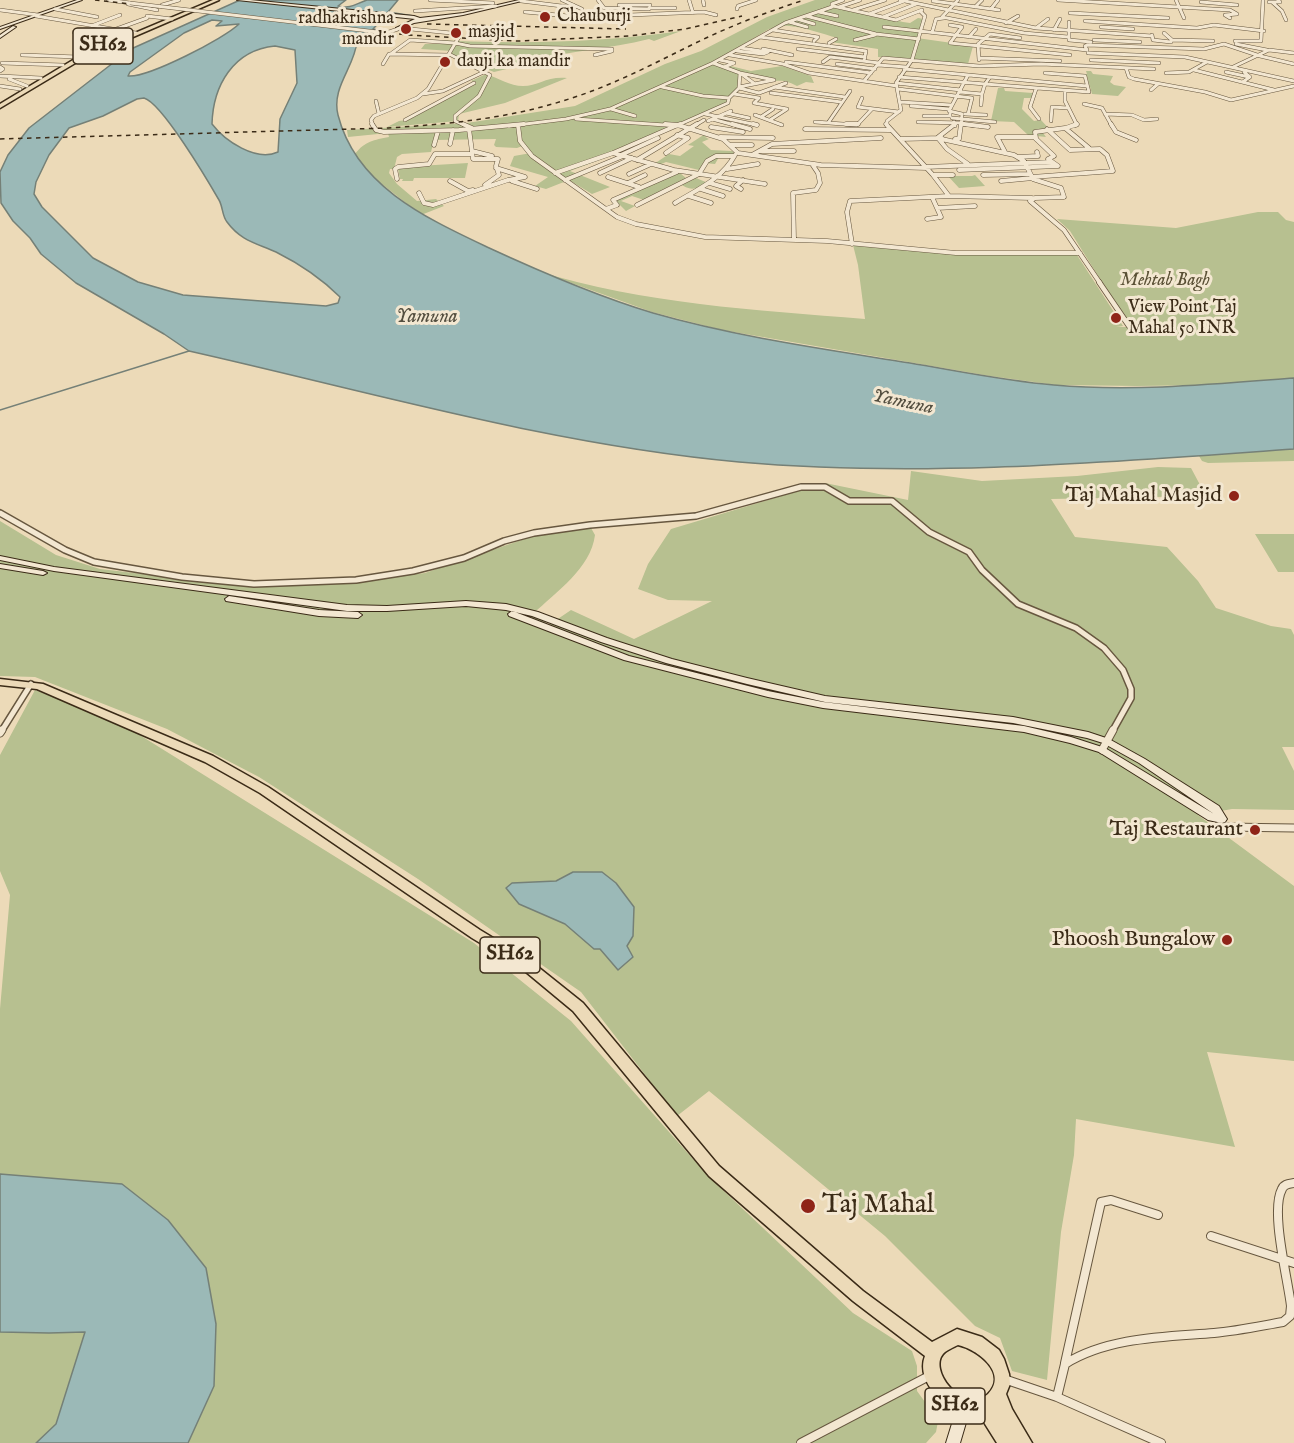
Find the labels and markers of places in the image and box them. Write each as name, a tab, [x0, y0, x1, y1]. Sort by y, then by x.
place label: Chauburji	[557, 6, 631, 28]
place label: radhakrishna mandir	[298, 8, 394, 50]
marker: Chauburji	[538, 10, 552, 24]
marker: radhakrishna mandir	[399, 22, 413, 36]
place label: masjid	[468, 22, 515, 44]
marker: masjid	[449, 26, 463, 40]
place label: dauji ka mandir	[457, 51, 570, 73]
marker: dauji ka mandir	[438, 55, 452, 69]
place label: View Point Taj Mahal 50 INR	[1128, 297, 1236, 340]
marker: View Point Taj Mahal 50 INR	[1109, 311, 1123, 325]
place label: Taj Mahal Masjid	[1065, 483, 1222, 509]
marker: Taj Mahal Masjid	[1227, 489, 1241, 503]
place label: Taj Restaurant	[1109, 817, 1243, 843]
marker: Taj Restaurant	[1248, 823, 1262, 837]
place label: Phoosh Bungalow	[1052, 927, 1215, 953]
marker: Phoosh Bungalow	[1220, 933, 1234, 947]
place label: Taj Mahal	[822, 1190, 934, 1222]
marker: Taj Mahal	[799, 1197, 817, 1215]

